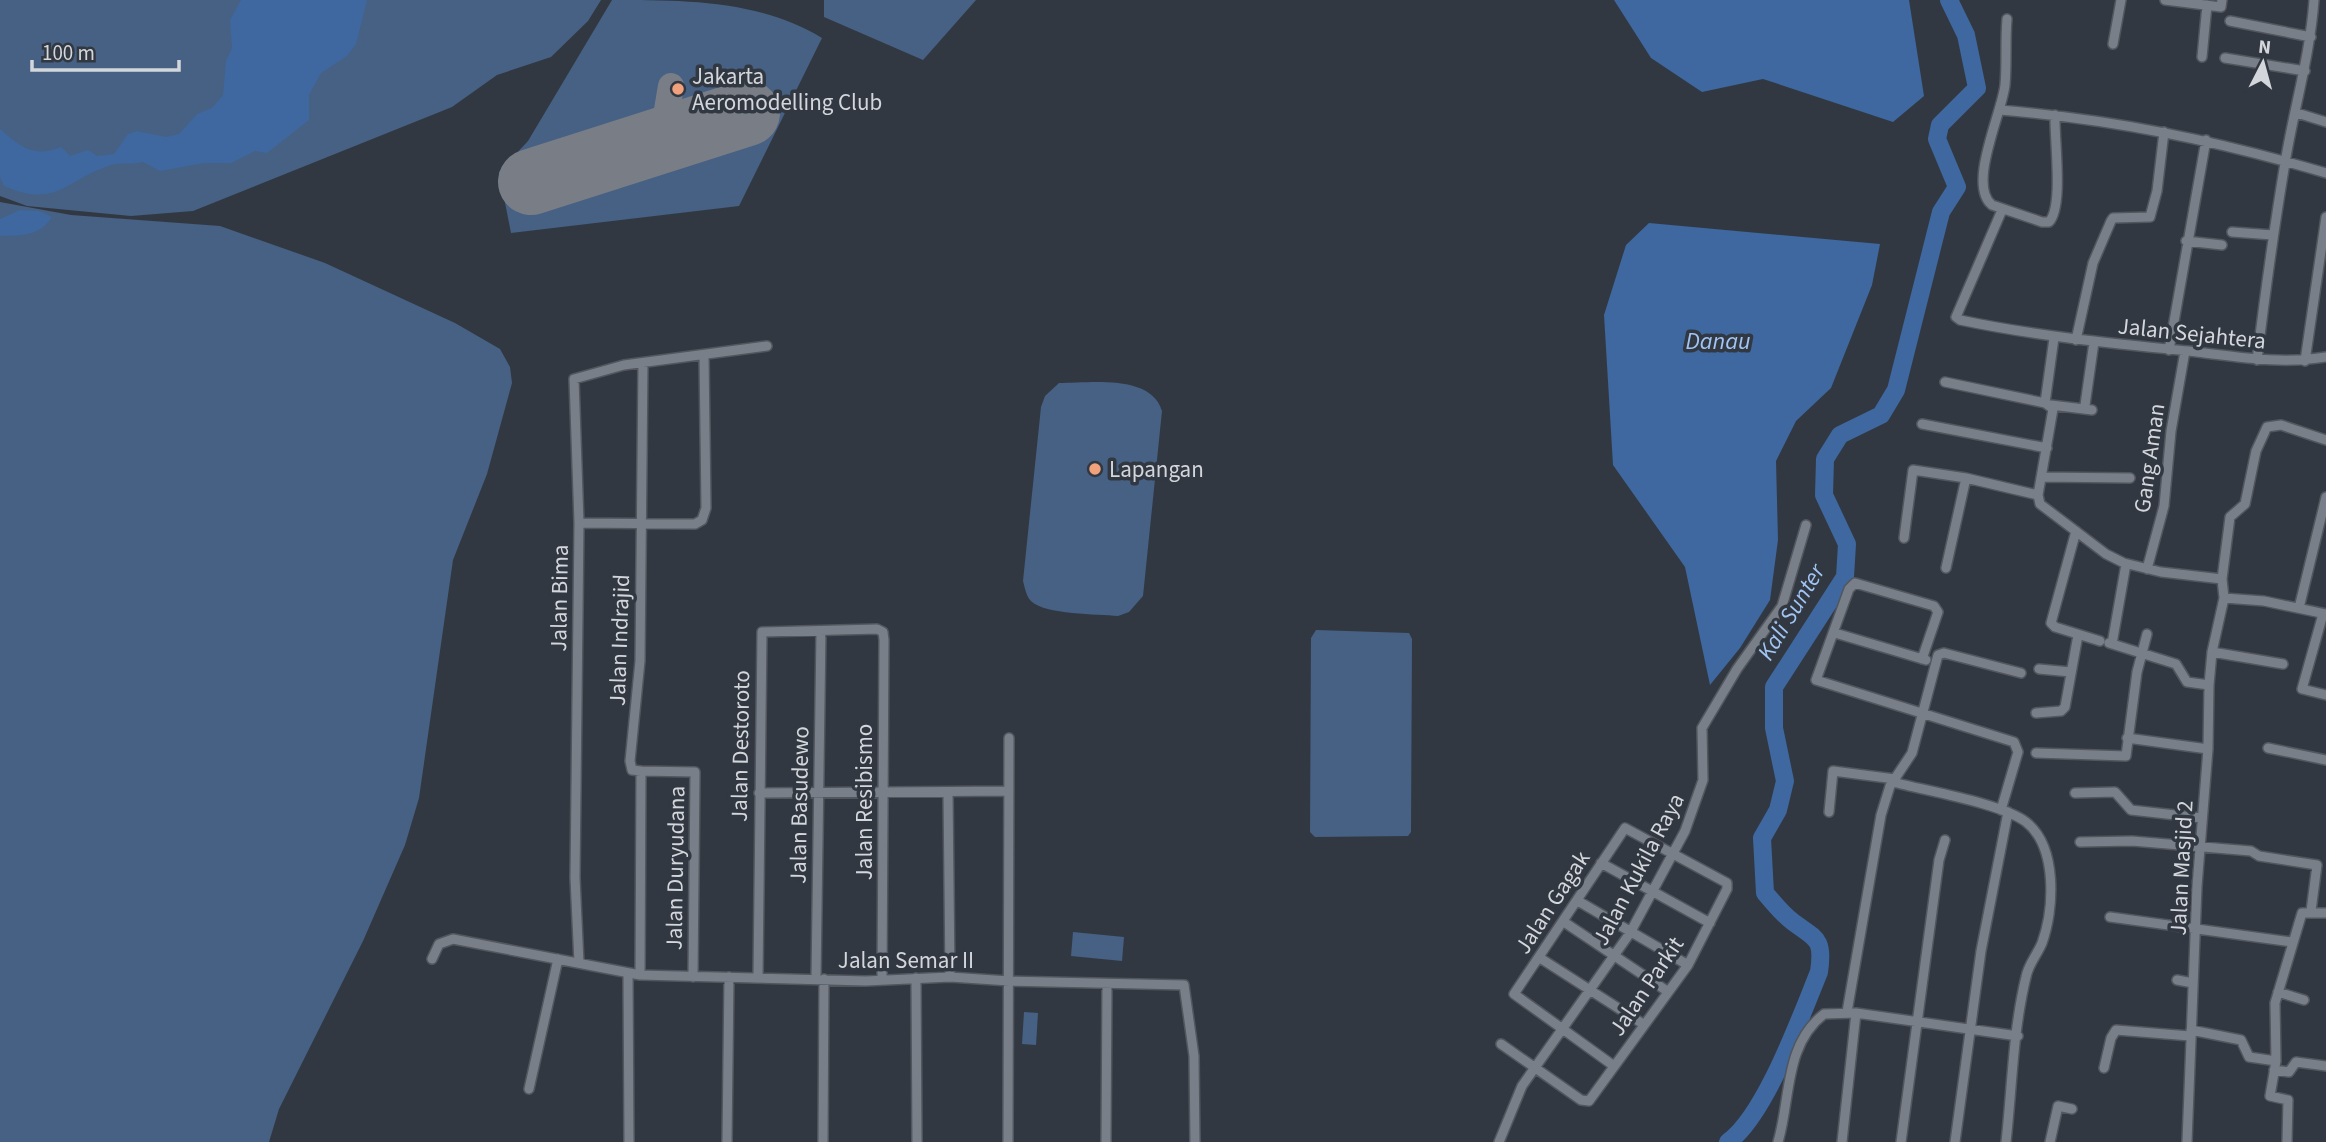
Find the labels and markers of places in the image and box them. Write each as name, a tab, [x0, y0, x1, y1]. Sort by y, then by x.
place label: Jakarta Aeromodelling Club	[692, 60, 882, 119]
marker: Jakarta Aeromodelling Club	[670, 81, 686, 97]
place label: Lapangan	[1109, 453, 1204, 486]
marker: Lapangan	[1087, 461, 1103, 477]

